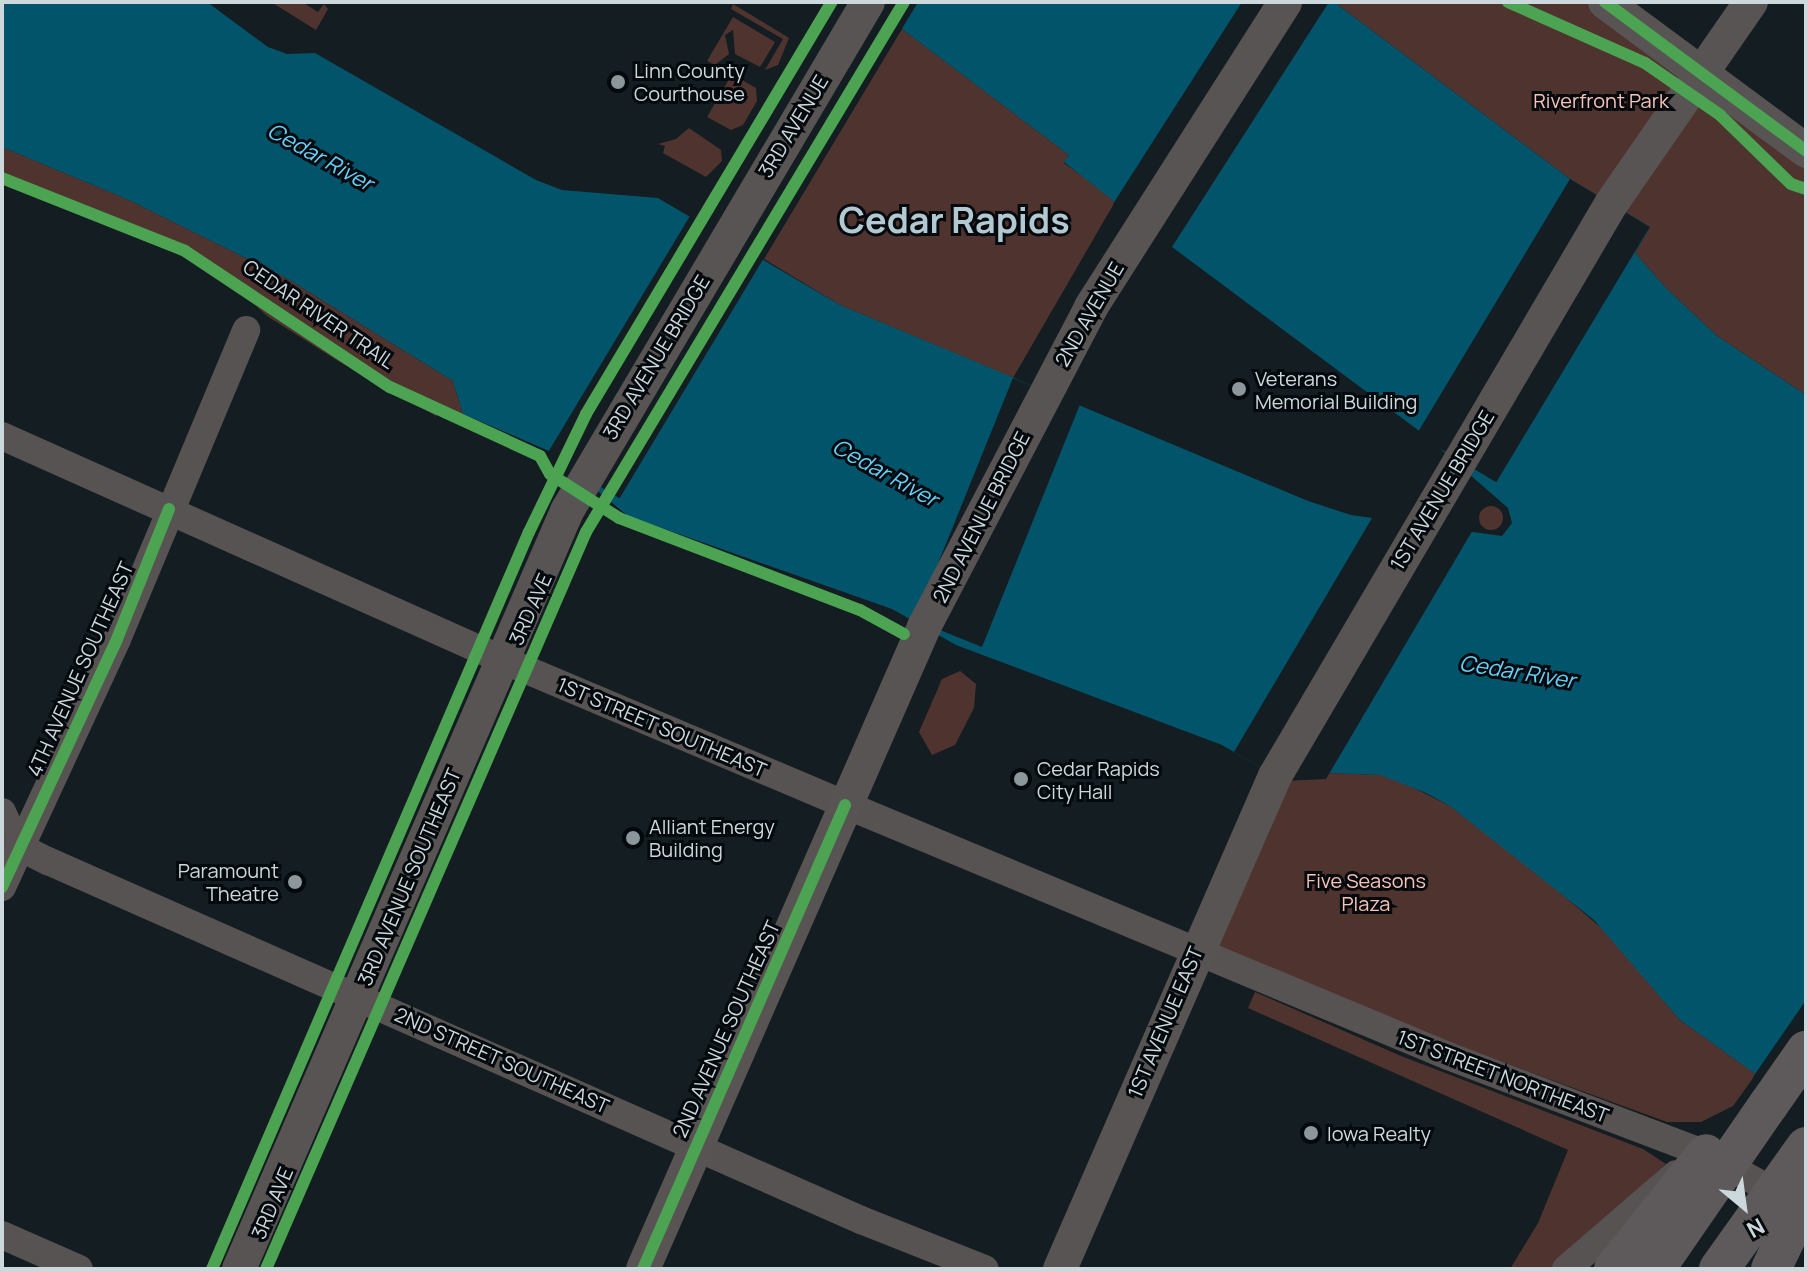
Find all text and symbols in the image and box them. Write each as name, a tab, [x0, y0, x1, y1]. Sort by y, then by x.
place label: Linn County Courthouse	[634, 58, 745, 105]
street label: 3RD AVENUE	[753, 71, 833, 181]
marker: Linn County Courthouse	[609, 73, 627, 91]
park label: Riverfront Park	[1533, 88, 1669, 112]
water label: Cedar River	[263, 117, 377, 197]
district label: Cedar Rapids	[838, 198, 1070, 242]
street label: CEDAR RIVER TRAIL	[239, 254, 399, 374]
street label: 2ND AVENUE	[1050, 258, 1128, 370]
street label: 3RD AVENUE BRIDGE	[597, 270, 715, 444]
place label: Veterans Memorial Building	[1255, 366, 1417, 413]
marker: Veterans Memorial Building	[1230, 380, 1248, 398]
street label: 1ST AVENUE BRIDGE	[1385, 406, 1499, 574]
street label: 2ND AVENUE BRIDGE	[927, 427, 1035, 607]
water label: Cedar River	[828, 433, 942, 513]
street label: 4TH AVENUE SOUTHEAST	[22, 558, 138, 780]
street label: 3RD AVE	[504, 569, 556, 649]
water label: Cedar River	[1457, 650, 1577, 694]
street label: 1ST STREET SOUTHEAST	[553, 672, 771, 782]
place label: Cedar Rapids City Hall	[1037, 756, 1160, 803]
street label: 3RD AVENUE SOUTHEAST	[352, 765, 466, 989]
marker: Cedar Rapids City Hall	[1012, 770, 1030, 788]
place label: Alliant Energy Building	[649, 814, 775, 861]
marker: Alliant Energy Building	[624, 829, 642, 847]
place label: Paramount Theatre	[178, 858, 279, 905]
park label: Five Seasons Plaza	[1306, 868, 1426, 915]
marker: Paramount Theatre	[286, 873, 304, 891]
street label: 2ND AVENUE SOUTHEAST	[667, 917, 785, 1141]
street label: 1ST AVENUE EAST	[1122, 943, 1208, 1101]
street label: 2ND STREET SOUTHEAST	[391, 1002, 613, 1118]
street label: 1ST STREET NORTHEAST	[1393, 1024, 1613, 1128]
place label: Iowa Realty	[1327, 1121, 1431, 1145]
marker: Iowa Realty	[1302, 1124, 1320, 1142]
street label: 3RD AVE	[246, 1163, 298, 1243]
north arrow	[1704, 1167, 1784, 1247]
text: N	[1741, 1211, 1770, 1245]

